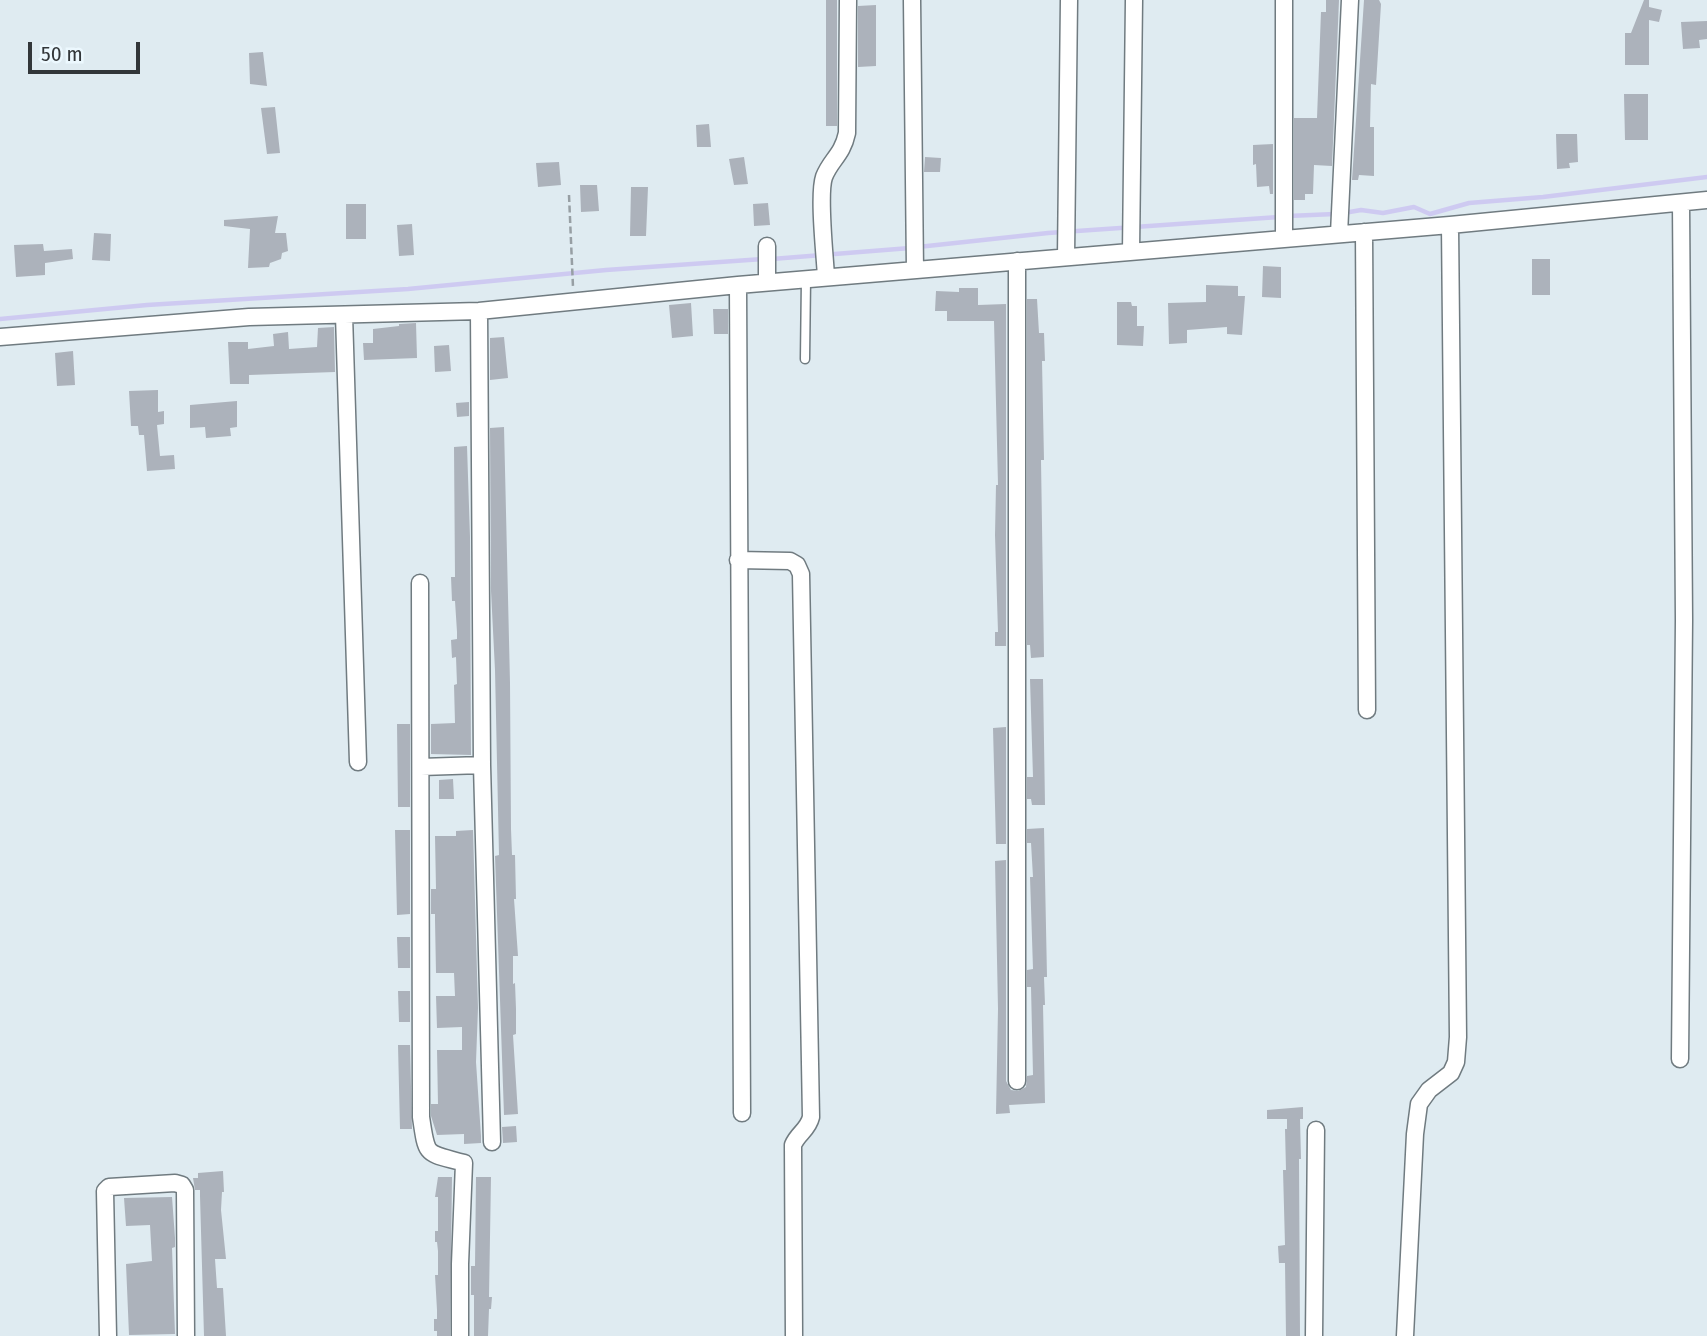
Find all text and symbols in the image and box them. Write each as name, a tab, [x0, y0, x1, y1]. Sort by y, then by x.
scale bar	[32, 28, 144, 72]
text: 50 m	[41, 41, 83, 67]

